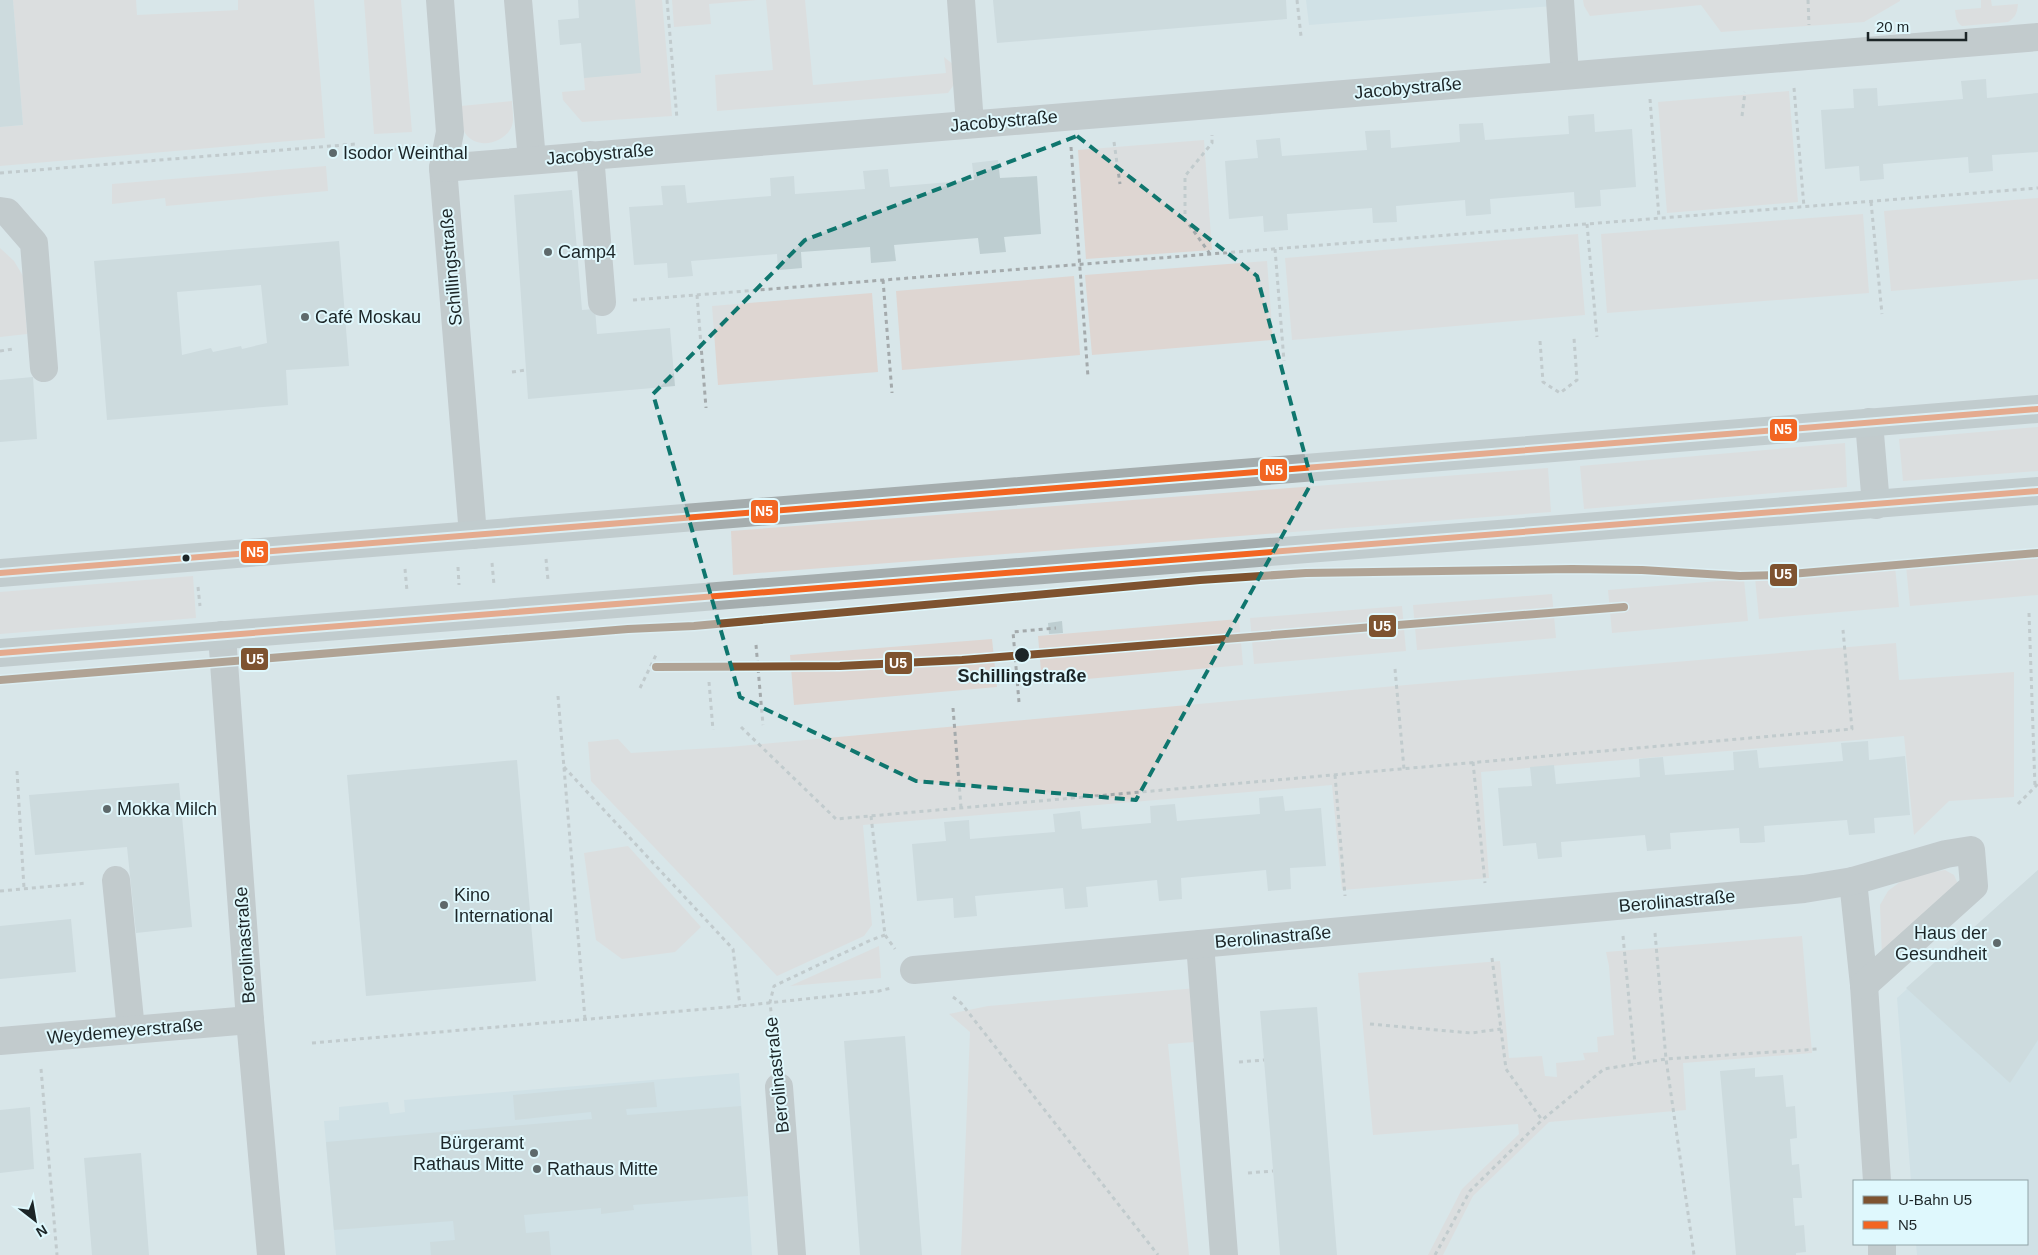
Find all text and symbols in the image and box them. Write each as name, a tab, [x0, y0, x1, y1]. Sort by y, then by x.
scale bar	[1868, 10, 1966, 42]
text: 20 m	[1876, 18, 1909, 35]
street label: Jacobystraße	[1353, 73, 1463, 103]
street label: Jacobystraße	[949, 106, 1059, 136]
street label: Jacobystraße	[545, 139, 655, 169]
place label: Isodor Weinthal	[343, 143, 468, 163]
marker: Isodor Weinthal	[327, 147, 339, 159]
street label: Schillingstraße	[436, 207, 466, 327]
place label: Camp4	[558, 242, 616, 262]
marker: Camp4	[542, 246, 554, 258]
place label: Café Moskau	[315, 307, 421, 327]
marker: Café Moskau	[299, 311, 311, 323]
line badge: N5	[1769, 418, 1798, 442]
text: N5	[1774, 421, 1792, 437]
line badge: N5	[1259, 458, 1288, 482]
text: N5	[1265, 462, 1283, 478]
line badge: N5	[750, 499, 779, 524]
text: N5	[755, 503, 773, 519]
line badge: N5	[240, 540, 269, 564]
text: N5	[246, 544, 264, 560]
unlabelled marker	[181, 553, 191, 563]
line badge: U5	[1769, 563, 1798, 587]
text: U5	[1774, 566, 1792, 582]
line badge: U5	[1368, 614, 1397, 638]
text: U5	[1373, 618, 1391, 634]
marker: Schillingstraße	[1013, 646, 1031, 664]
line badge: U5	[240, 647, 269, 671]
text: U5	[246, 651, 264, 667]
line badge: U5	[884, 651, 913, 675]
text: U5	[889, 655, 907, 671]
place label: Schillingstraße	[957, 666, 1087, 686]
place label: Mokka Milch	[117, 799, 217, 819]
marker: Mokka Milch	[101, 803, 113, 815]
place label: Kino International	[454, 885, 553, 926]
street label: Berolinastraße	[231, 886, 259, 1004]
street label: Berolinastraße	[1618, 886, 1736, 916]
marker: Kino International	[438, 899, 450, 911]
street label: Berolinastraße	[1214, 922, 1332, 952]
place label: Haus der Gesundheit	[1895, 923, 1987, 964]
marker: Haus der Gesundheit	[1991, 937, 2003, 949]
street label: Weydemeyerstraße	[46, 1014, 204, 1048]
street label: Berolinastraße	[761, 1016, 793, 1134]
place label: Bürgeramt Rathaus Mitte	[413, 1133, 524, 1174]
marker: Bürgeramt Rathaus Mitte	[528, 1147, 540, 1159]
place label: Rathaus Mitte	[547, 1159, 658, 1179]
marker: Rathaus Mitte	[531, 1163, 543, 1175]
legend	[1853, 1180, 2028, 1245]
text: U-Bahn U5	[1898, 1191, 1972, 1208]
north arrow	[10, 1195, 60, 1245]
text: N5	[1898, 1216, 1917, 1233]
text: N	[33, 1222, 50, 1241]

